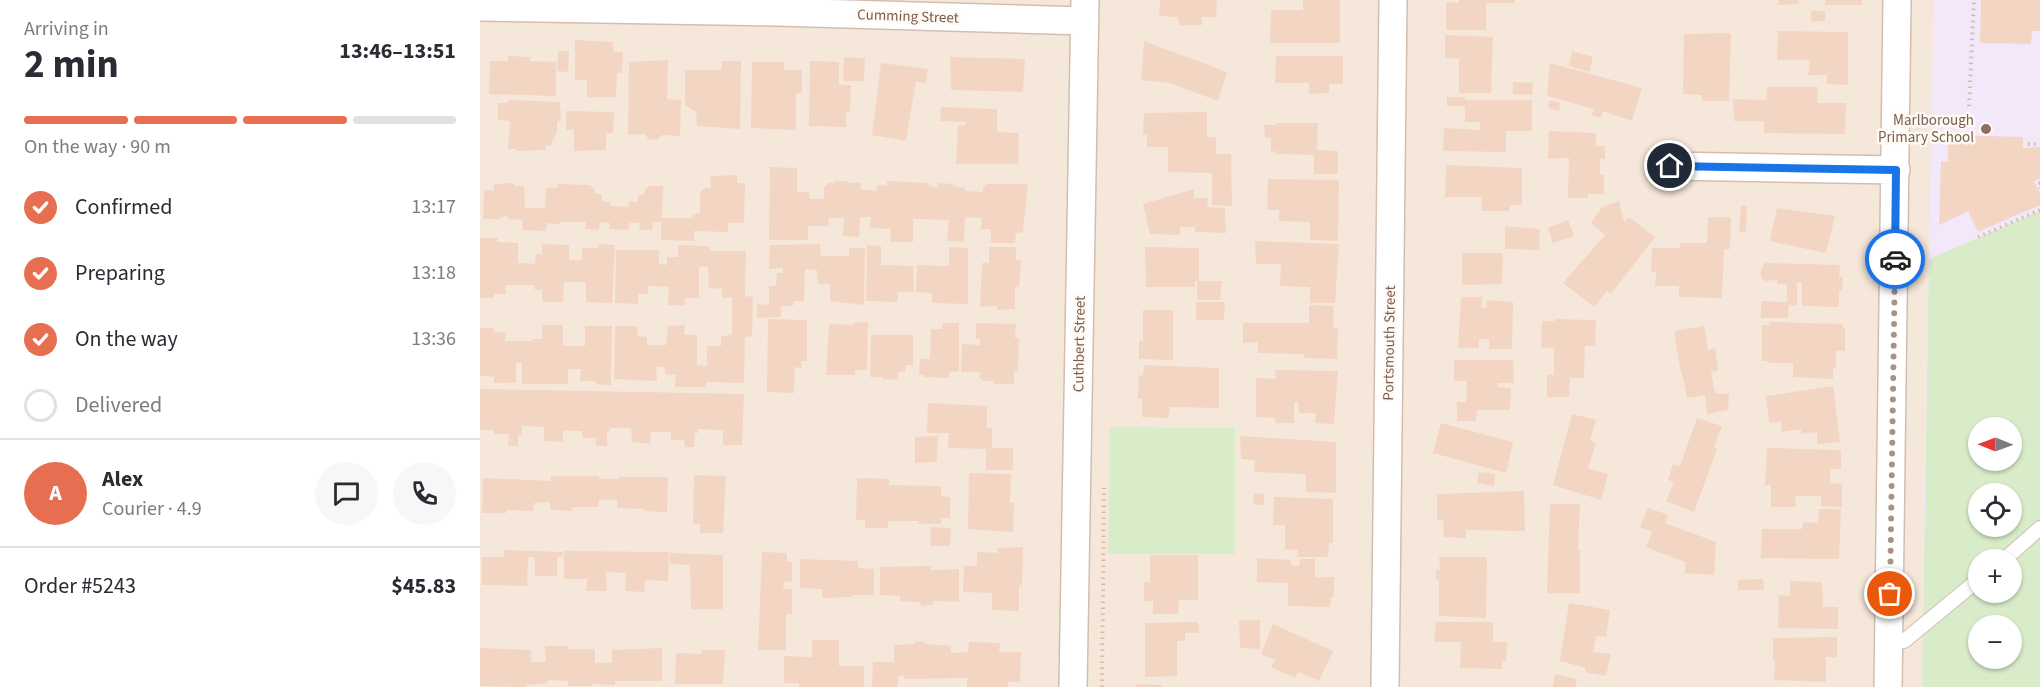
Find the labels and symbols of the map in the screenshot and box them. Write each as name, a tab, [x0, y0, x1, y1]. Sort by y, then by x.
street label: Cumming Street	[857, 4, 959, 29]
place label: Marlborough Primary School	[1878, 110, 1974, 148]
marker: Marlborough Primary School	[1979, 122, 1993, 136]
pin	[1644, 140, 1695, 191]
courier	[1865, 229, 1925, 289]
street label: Portsmouth Street	[1378, 285, 1401, 401]
street label: Cuthbert Street	[1068, 296, 1091, 392]
north arrow	[1968, 417, 2022, 471]
pin	[1864, 568, 1915, 619]

